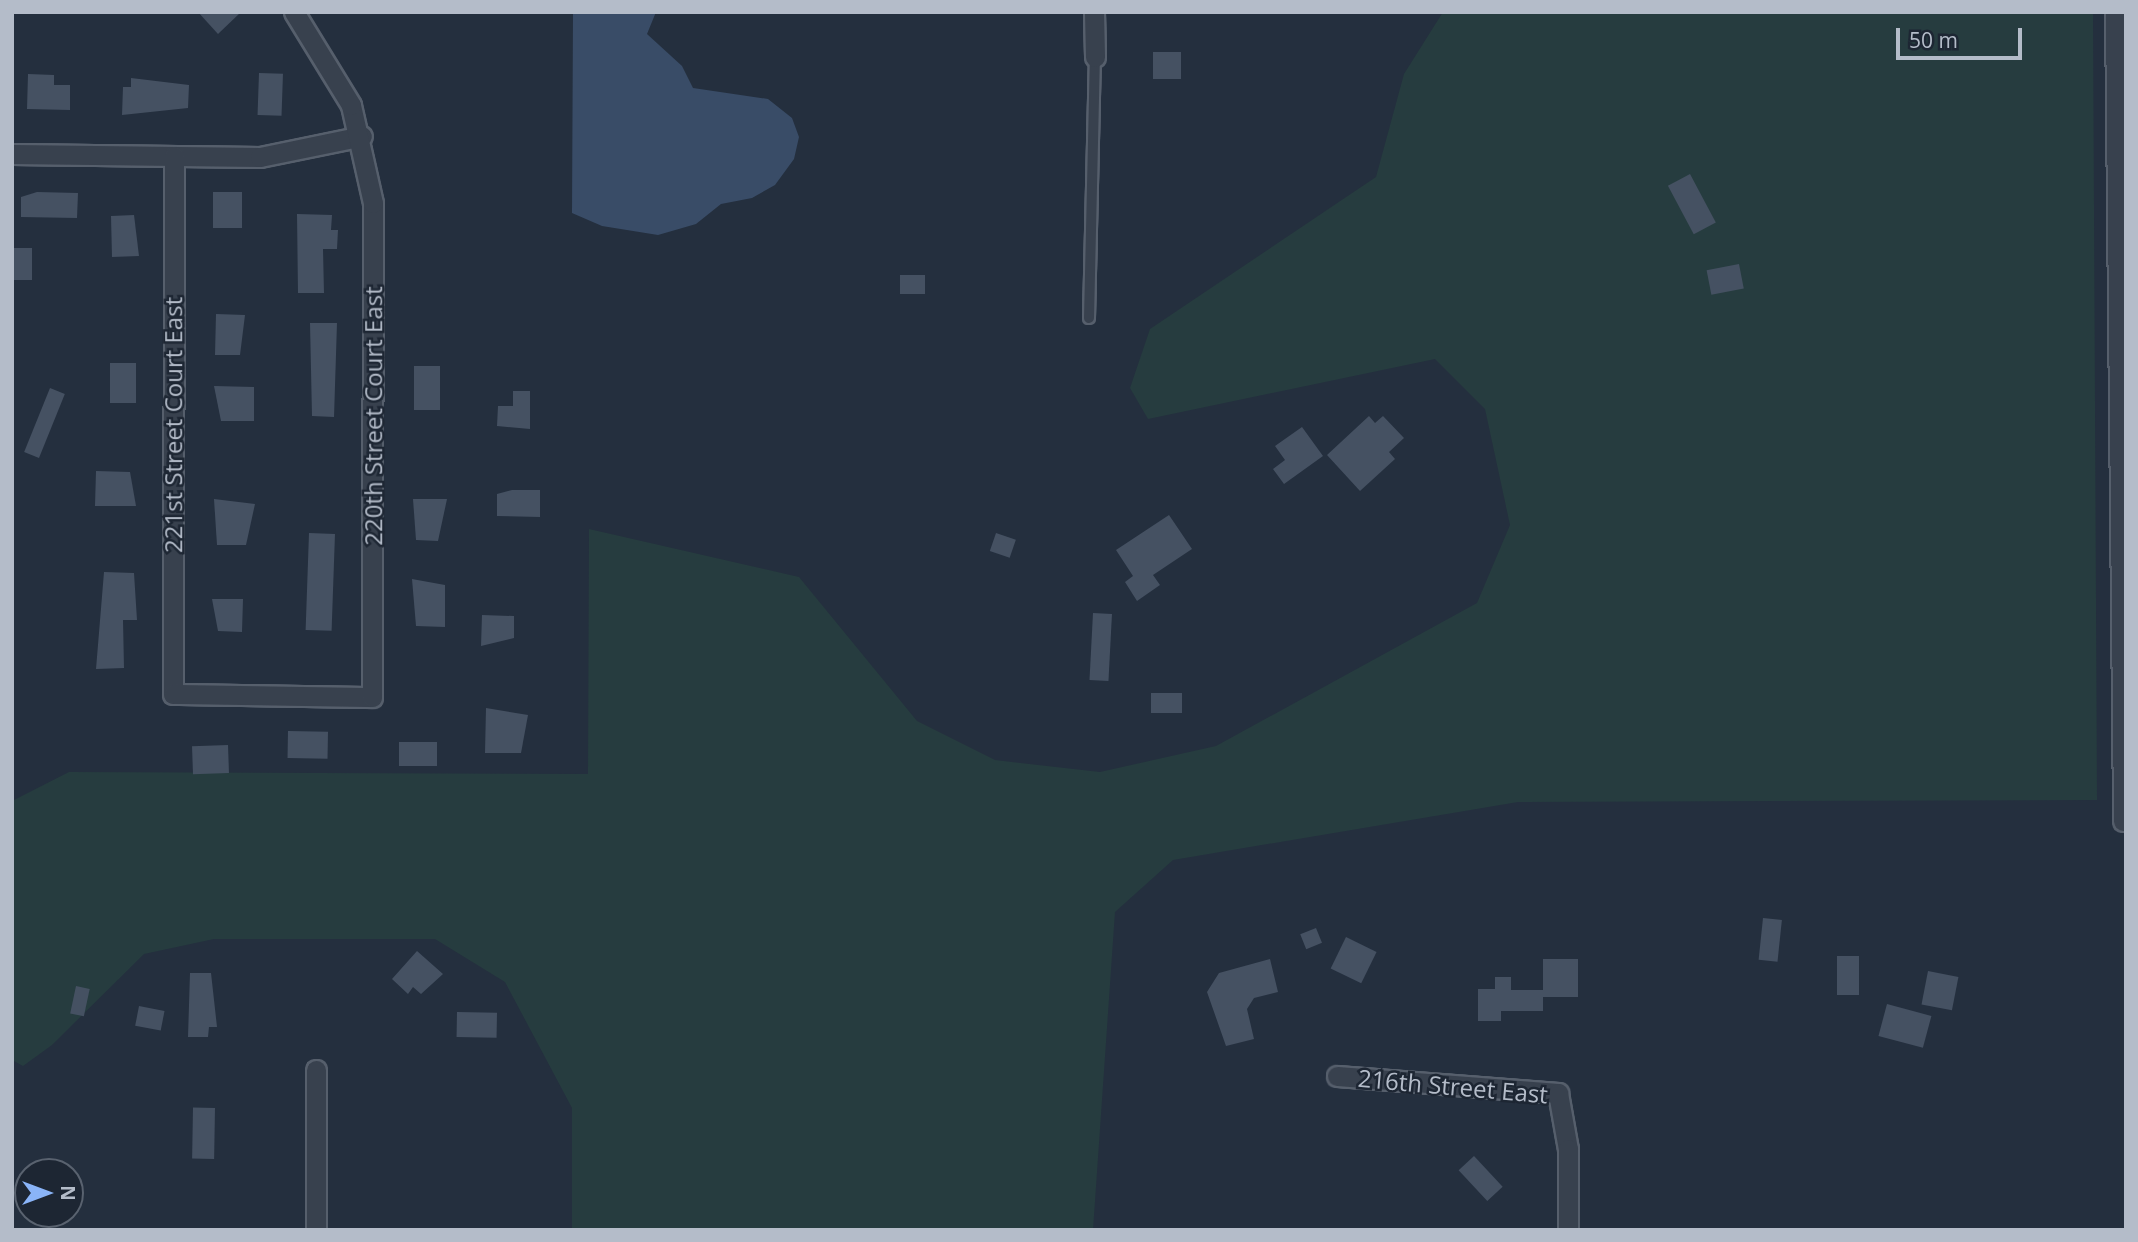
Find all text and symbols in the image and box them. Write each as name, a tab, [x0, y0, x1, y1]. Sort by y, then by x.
scale bar	[1900, 14, 2026, 58]
text: 50 m	[1909, 26, 1958, 54]
street label: 220th Street Court East	[359, 286, 387, 546]
street label: 221st Street Court East	[159, 297, 187, 553]
street label: 216th Street East	[1357, 1063, 1549, 1109]
north arrow	[14, 1158, 84, 1228]
text: N	[55, 1185, 81, 1201]

